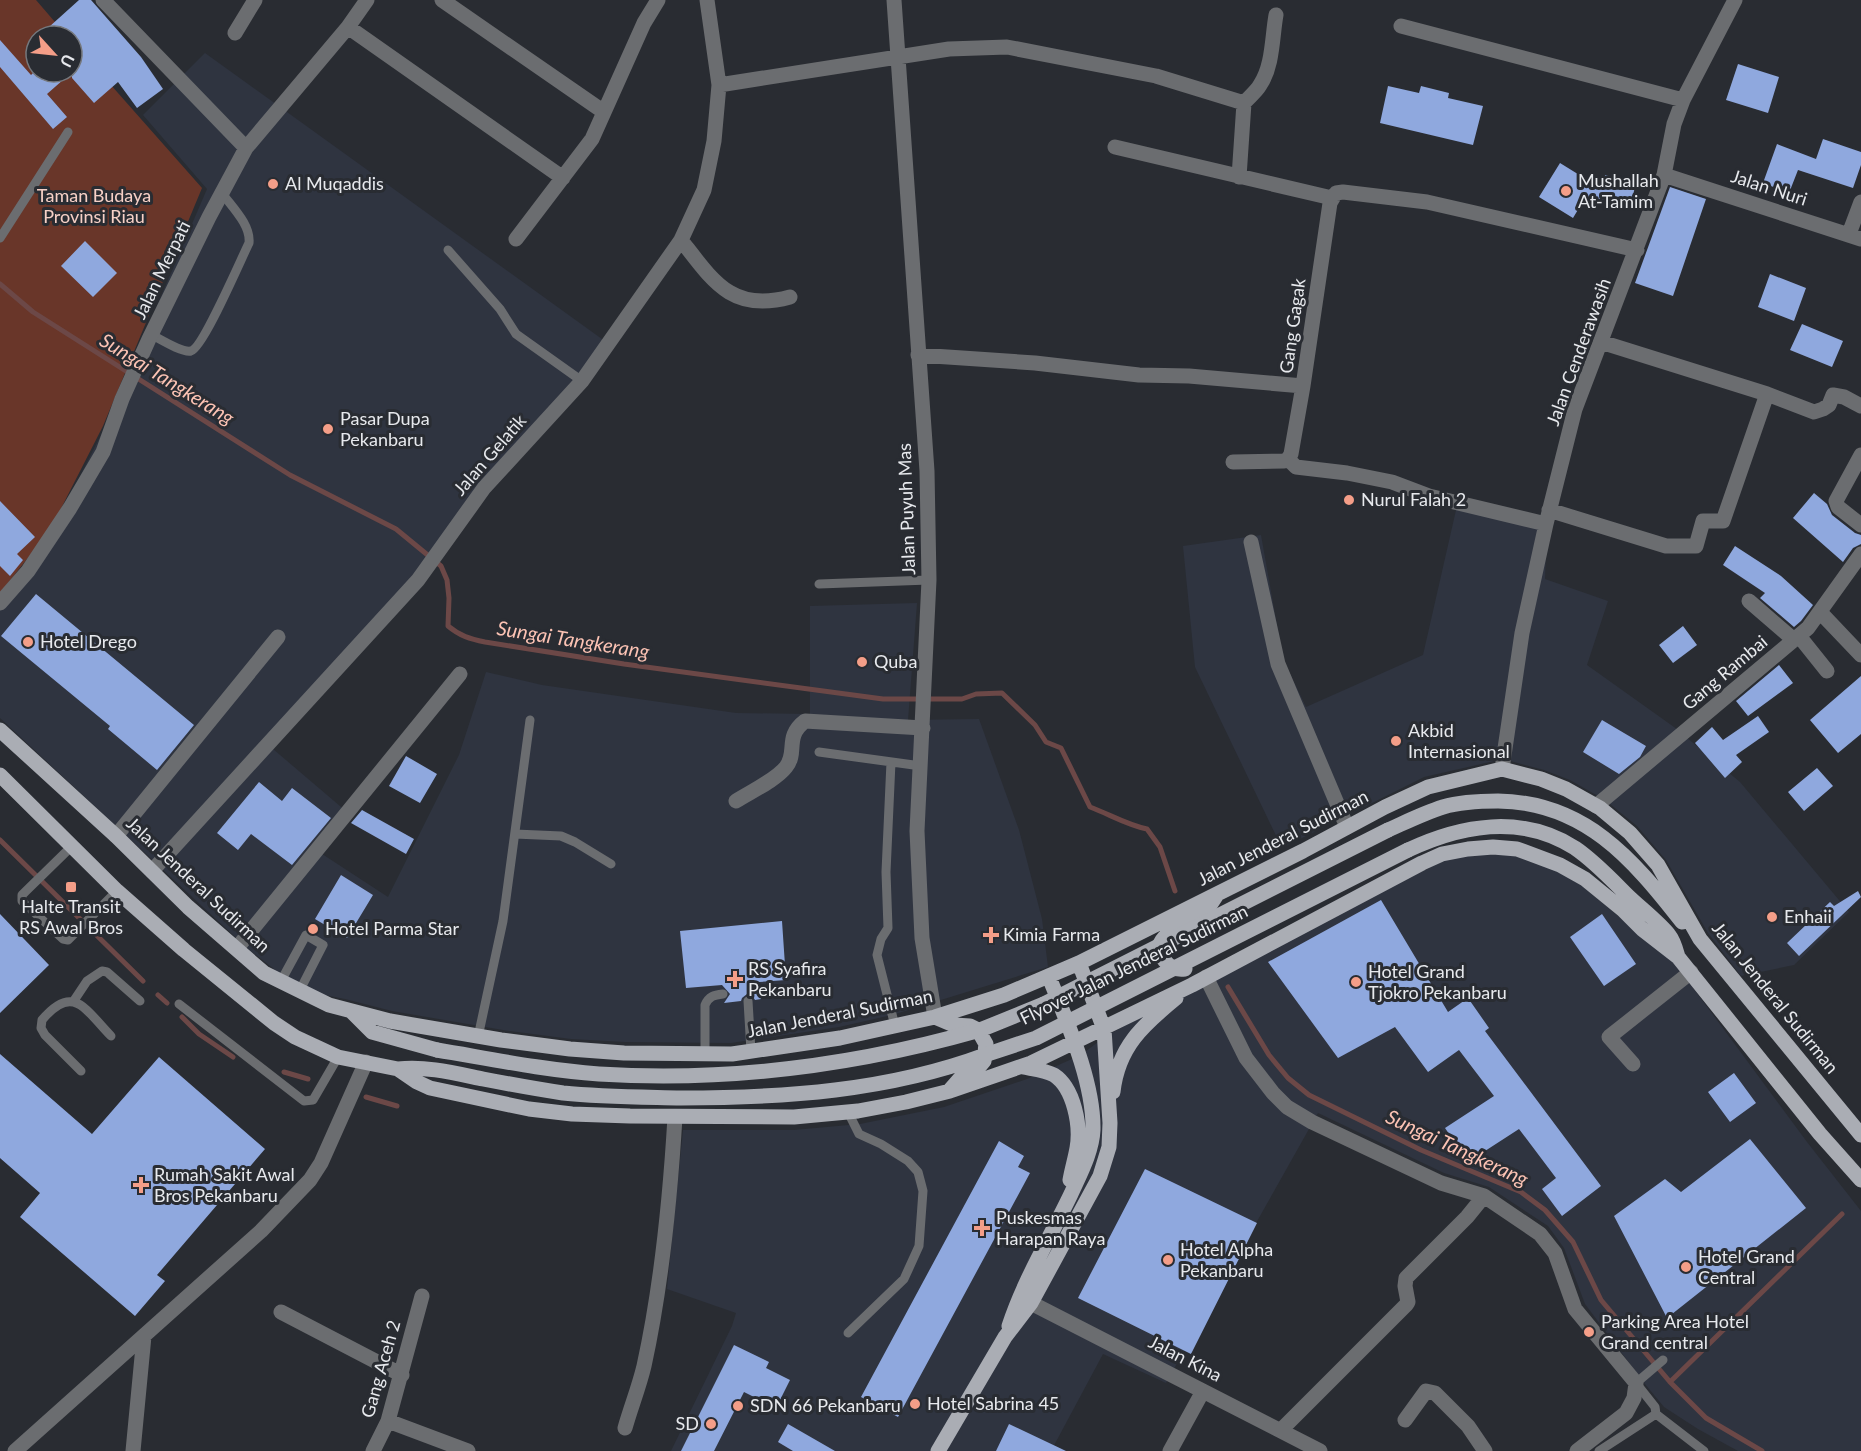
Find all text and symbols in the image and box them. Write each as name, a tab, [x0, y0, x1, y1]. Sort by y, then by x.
north arrow	[24, 24, 84, 84]
text: U	[57, 51, 79, 71]
street label: Jalan Nuri	[1729, 164, 1810, 210]
place label: Mushallah At-Tamim	[1578, 169, 1659, 212]
place label: Al Muqaddis	[285, 172, 384, 194]
marker: Al Muqaddis	[266, 177, 280, 191]
park label: Taman Budaya Provinsi Riau	[37, 184, 151, 227]
marker: Mushallah At-Tamim	[1559, 184, 1573, 198]
street label: Jalan Merpati	[128, 217, 194, 322]
street label: Jalan Cenderawasih	[1541, 275, 1615, 428]
street label: Gang Gagak	[1274, 276, 1310, 375]
water label: Sungai Tangkerang	[96, 327, 239, 429]
place label: Pasar Dupa Pekanbaru	[340, 407, 430, 450]
street label: Jalan Gelatik	[448, 409, 531, 499]
marker: Pasar Dupa Pekanbaru	[321, 422, 335, 436]
street label: Jalan Puyuh Mas	[893, 443, 919, 575]
place label: Nurul Falah 2	[1361, 488, 1466, 510]
marker: Nurul Falah 2	[1342, 493, 1356, 507]
water label: Sungai Tangkerang	[495, 615, 651, 663]
place label: Hotel Drego	[40, 630, 137, 652]
street label: Gang Rambai	[1677, 630, 1771, 714]
marker: Hotel Drego	[21, 635, 35, 649]
place label: Quba	[874, 650, 917, 672]
marker: Quba	[855, 655, 869, 669]
place label: Akbid Internasional	[1408, 719, 1510, 762]
marker: Akbid Internasional	[1389, 734, 1403, 748]
street label: Jalan Jenderal Sudirman	[1194, 785, 1372, 890]
street label: Jalan Jenderal Sudirman	[122, 812, 275, 957]
marker: Halte Transit RS Awal Bros	[64, 880, 78, 894]
place label: Halte Transit RS Awal Bros	[19, 895, 123, 938]
street label: Flyover Jalan Jenderal Sudirman	[1016, 899, 1251, 1029]
place label: Enhaii	[1784, 905, 1832, 927]
marker: Enhaii	[1765, 910, 1779, 924]
place label: Hotel Parma Star	[325, 917, 459, 939]
street label: Jalan Jenderal Sudirman	[1708, 917, 1844, 1078]
marker: Hotel Parma Star	[306, 922, 320, 936]
place label: Kimia Farma	[1003, 923, 1100, 945]
marker: Kimia Farma	[984, 928, 998, 942]
place label: RS Syafira Pekanbaru	[748, 957, 832, 1000]
place label: Hotel Grand Tjokro Pekanbaru	[1368, 960, 1507, 1003]
marker: RS Syafira Pekanbaru	[726, 970, 744, 988]
marker: Hotel Grand Tjokro Pekanbaru	[1349, 975, 1363, 989]
street label: Jalan Jenderal Sudirman	[745, 984, 934, 1042]
water label: Sungai Tangkerang	[1383, 1104, 1533, 1191]
place label: Rumah Sakit Awal Bros Pekanbaru	[154, 1163, 295, 1206]
marker: Rumah Sakit Awal Bros Pekanbaru	[132, 1176, 150, 1194]
place label: Puskesmas Harapan Raya	[996, 1206, 1105, 1249]
marker: Puskesmas Harapan Raya	[973, 1219, 991, 1237]
place label: Hotel Alpha Pekanbaru	[1180, 1238, 1273, 1281]
place label: Hotel Grand Central	[1698, 1245, 1795, 1288]
marker: Hotel Alpha Pekanbaru	[1161, 1253, 1175, 1267]
marker: Hotel Grand Central	[1679, 1260, 1693, 1274]
place label: Parking Area Hotel Grand central	[1601, 1310, 1749, 1353]
street label: Gang Aceh 2	[356, 1317, 404, 1420]
marker: Parking Area Hotel Grand central	[1582, 1325, 1596, 1339]
street label: Jalan Kina	[1145, 1330, 1226, 1386]
place label: Hotel Sabrina 45	[927, 1392, 1059, 1414]
place label: SDN 66 Pekanbaru	[750, 1394, 901, 1416]
marker: Hotel Sabrina 45	[908, 1397, 922, 1411]
marker: SDN 66 Pekanbaru	[731, 1399, 745, 1413]
place label: SD	[676, 1412, 699, 1434]
marker: SD	[704, 1417, 718, 1431]

